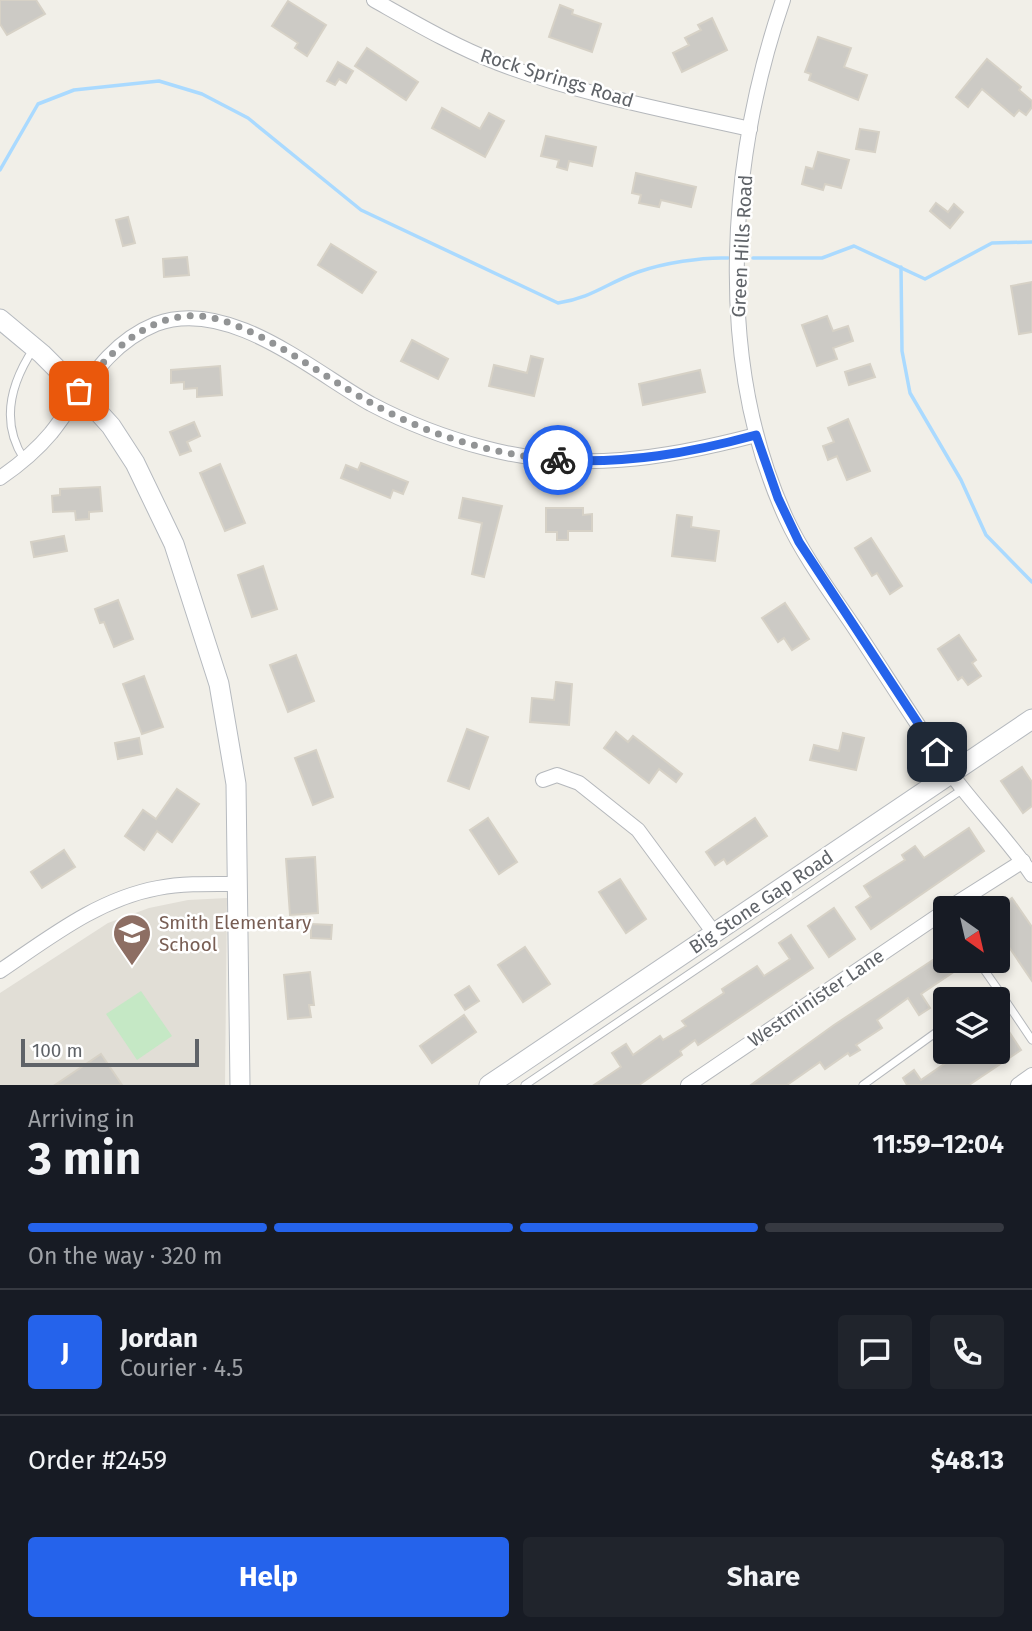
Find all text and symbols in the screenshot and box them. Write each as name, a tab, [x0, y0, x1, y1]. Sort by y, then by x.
street label: Rock Springs Road	[478, 44, 636, 112]
street label: Green Hills Road	[727, 174, 757, 318]
pin	[49, 361, 109, 421]
icon: bag	[60, 372, 98, 410]
courier	[523, 425, 593, 495]
icon: bike	[539, 441, 577, 479]
pin	[907, 722, 967, 782]
icon: home	[918, 733, 956, 771]
street label: Big Stone Gap Road	[685, 845, 837, 959]
north arrow	[933, 896, 1010, 973]
map controls	[933, 896, 1010, 1064]
place label: Smith Elementary School	[159, 911, 312, 956]
school or university icon: Smith Elementary School	[111, 912, 153, 967]
street label: Westminister Lane	[744, 944, 888, 1052]
button: layers	[933, 987, 1010, 1064]
scale bar	[21, 1036, 200, 1068]
text: 100 m	[32, 1039, 83, 1062]
text: Arriving in	[28, 1105, 135, 1133]
text: 11:59–12:04	[872, 1129, 1004, 1160]
text: 3 min	[28, 1131, 141, 1186]
text: On the way · 320 m	[28, 1242, 223, 1270]
button: chat	[838, 1315, 912, 1389]
button: phone	[930, 1315, 1004, 1389]
text: Jordan	[120, 1323, 198, 1354]
text: J	[61, 1337, 69, 1368]
text: Courier · 4.5	[120, 1354, 243, 1382]
text: Order #2459	[28, 1445, 167, 1476]
text: $48.13	[931, 1445, 1004, 1476]
button: Help	[28, 1537, 509, 1617]
button: Share	[523, 1537, 1004, 1617]

